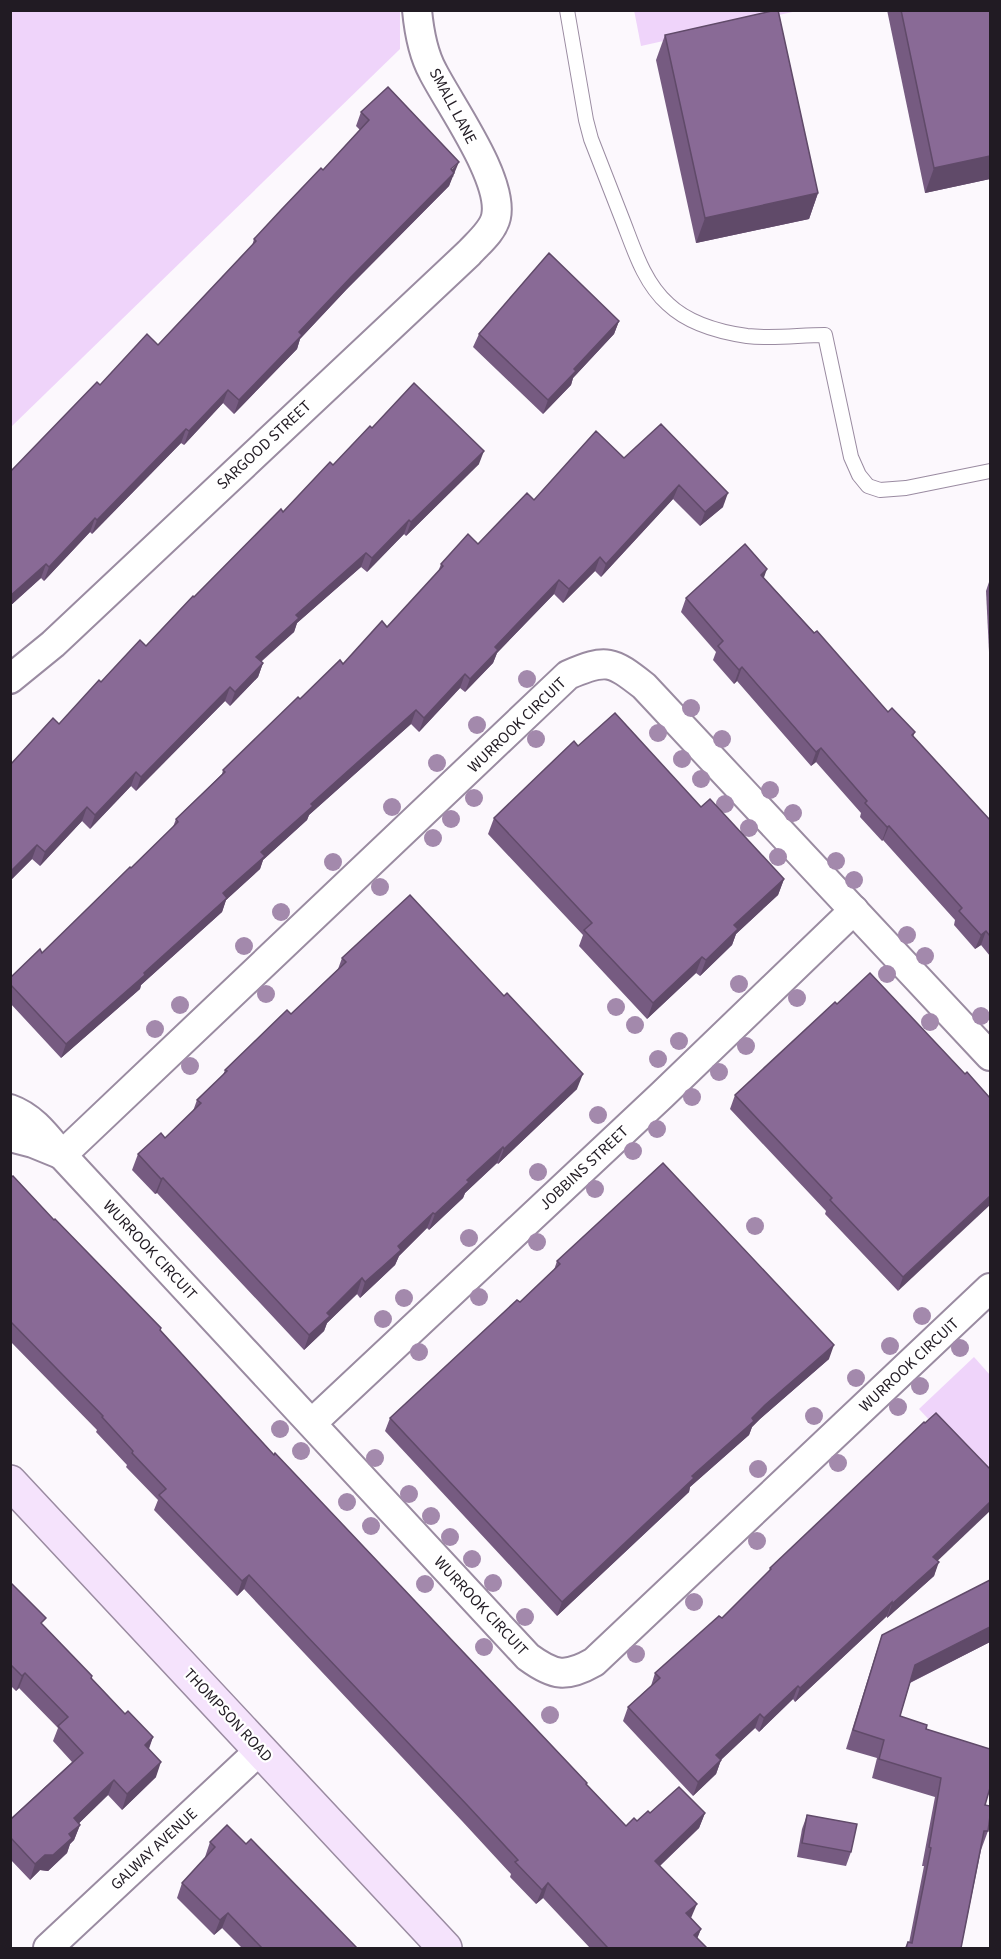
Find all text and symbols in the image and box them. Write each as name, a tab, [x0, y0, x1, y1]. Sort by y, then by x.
street label: SMALL LANE	[424, 64, 482, 148]
street label: SARGOOD STREET	[212, 395, 316, 495]
street label: WURROOK CIRCUIT	[463, 672, 571, 778]
street label: JOBBINS STREET	[535, 1121, 634, 1215]
street label: WURROOK CIRCUIT	[98, 1195, 202, 1305]
street label: WURROOK CIRCUIT	[854, 1313, 964, 1417]
street label: WURROOK CIRCUIT	[429, 1551, 533, 1661]
street label: THOMPSON ROAD	[179, 1663, 277, 1767]
street label: GALWAY AVENUE	[106, 1803, 202, 1895]

